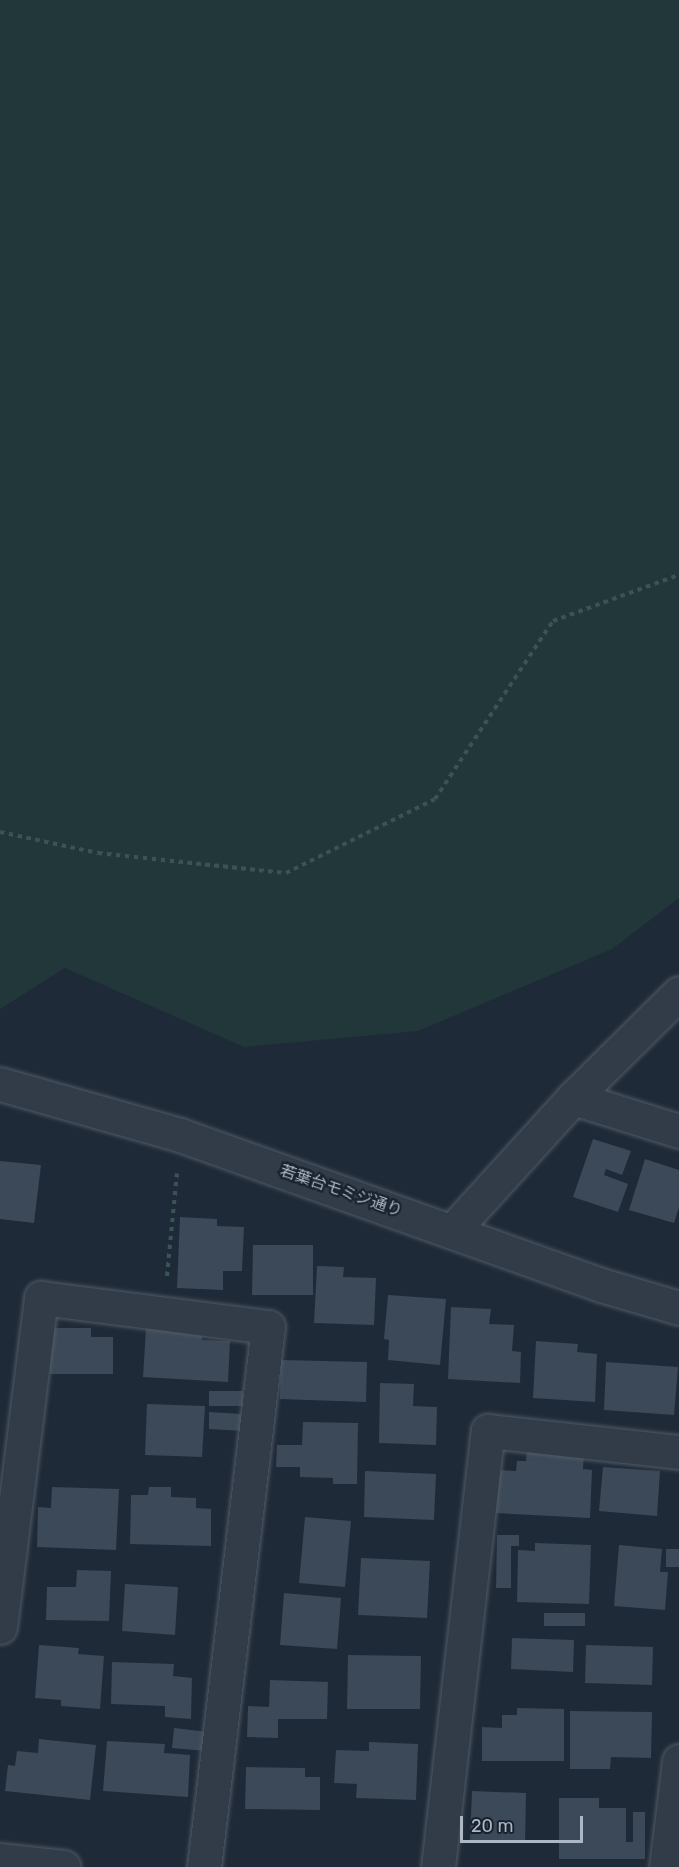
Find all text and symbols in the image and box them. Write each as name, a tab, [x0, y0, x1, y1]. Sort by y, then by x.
street label: 若葉台モミジ通り	[277, 1161, 405, 1221]
scale bar	[463, 1804, 586, 1842]
text: 20 m	[471, 1815, 513, 1837]

